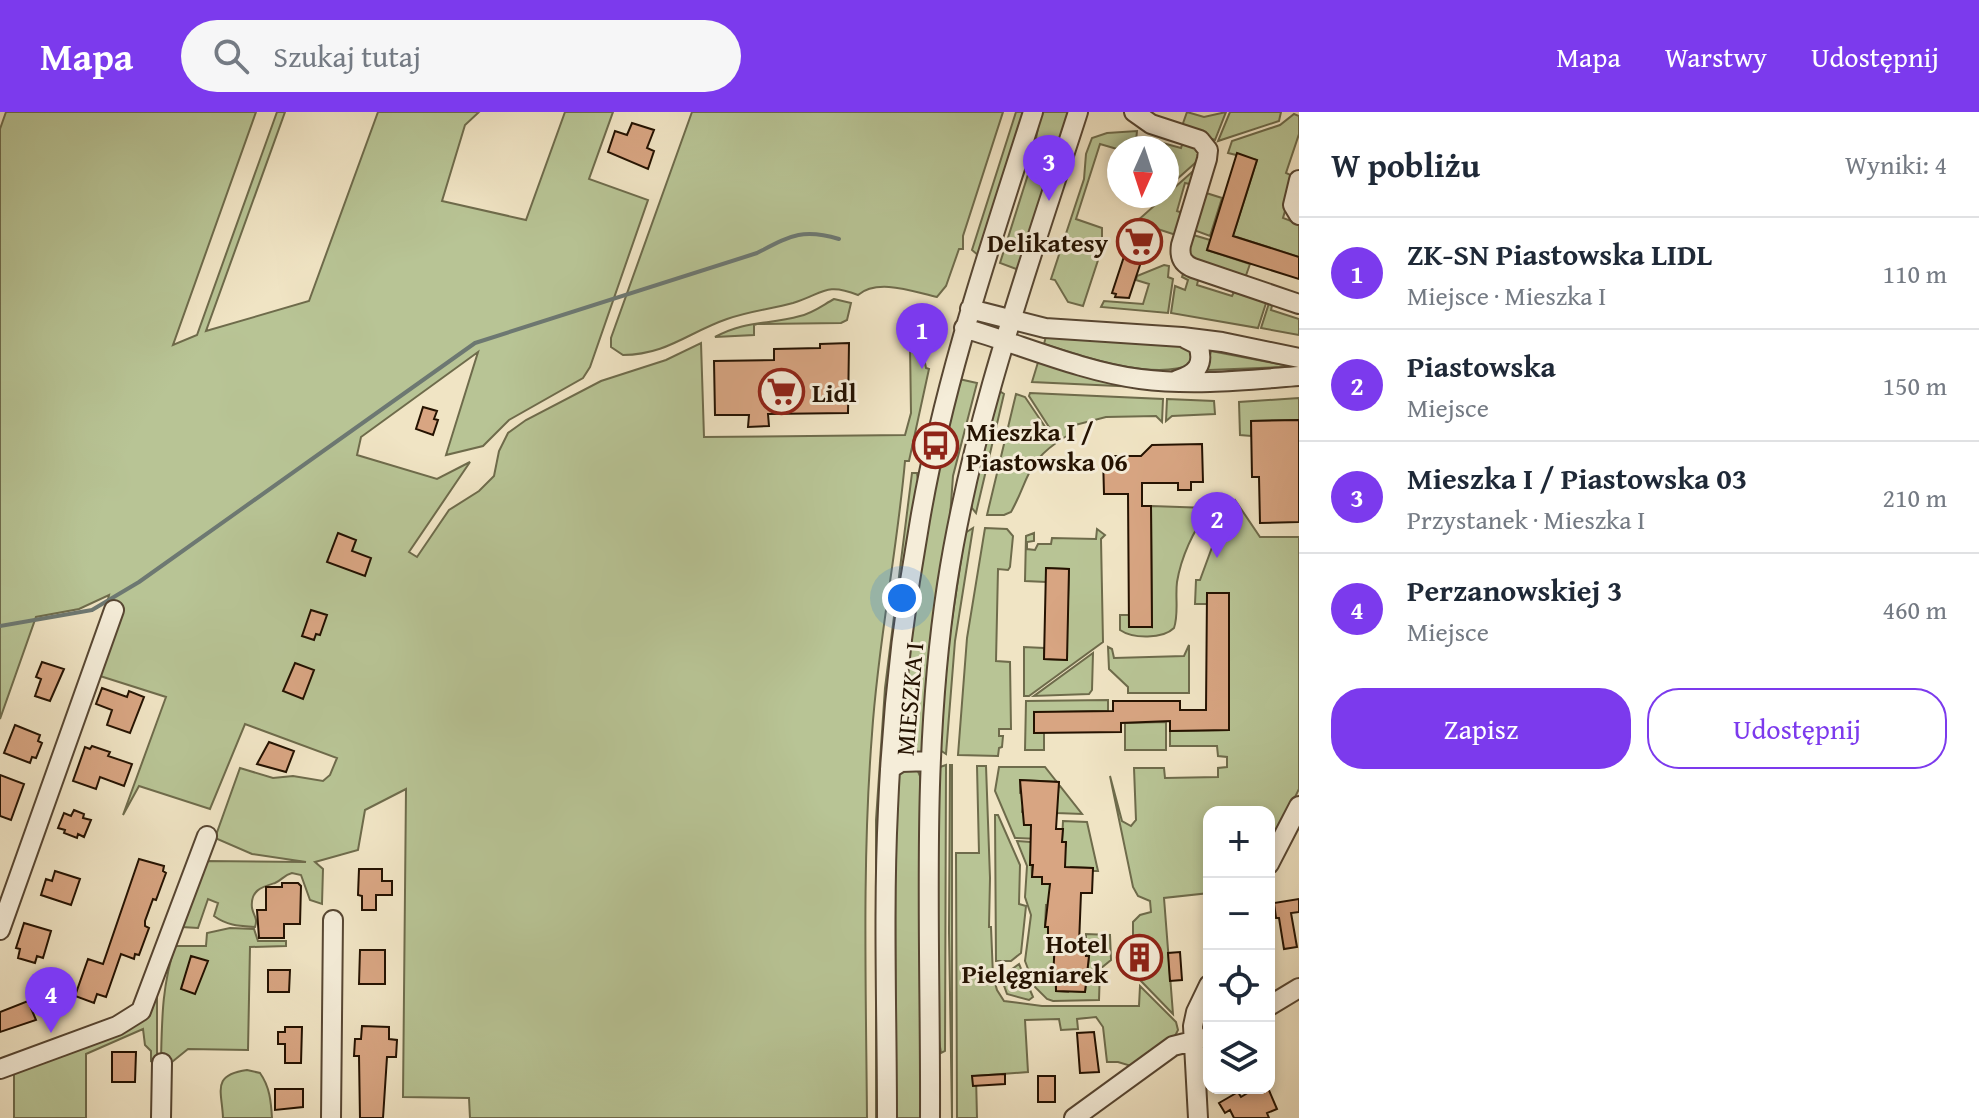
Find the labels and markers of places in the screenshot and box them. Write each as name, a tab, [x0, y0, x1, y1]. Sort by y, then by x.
pin: 3	[1023, 135, 1075, 201]
supermarket icon: Delikatesy	[1115, 218, 1163, 266]
place label: Delikatesy	[987, 223, 1109, 262]
pin: 1	[896, 303, 948, 369]
supermarket icon: Lidl	[757, 368, 805, 416]
place label: Lidl	[812, 373, 857, 412]
place label: Mieszka I / Piastowska 06	[966, 412, 1128, 481]
bus stop icon: Mieszka I / Piastowska 06	[911, 422, 959, 470]
pin: 2	[1191, 492, 1243, 558]
place label: Hotel Pielęgniarek	[962, 924, 1108, 993]
building icon: Hotel Pielęgniarek	[1115, 934, 1163, 982]
pin: 4	[25, 967, 77, 1033]

